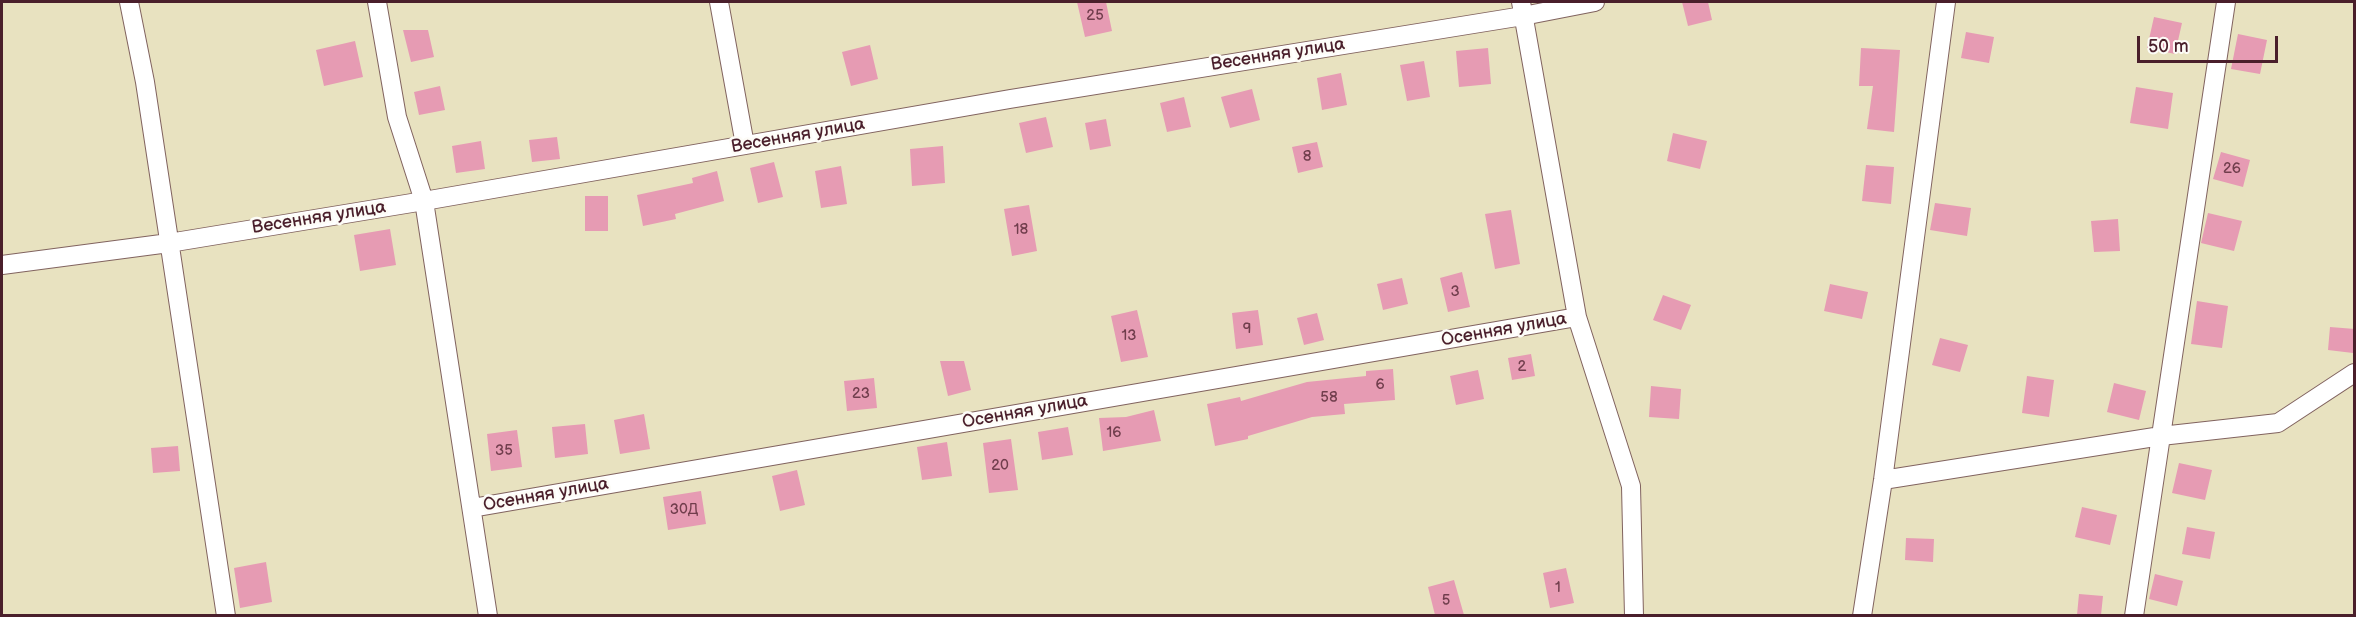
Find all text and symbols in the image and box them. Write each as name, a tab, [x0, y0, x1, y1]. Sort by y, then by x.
house number: 25	[1086, 7, 1104, 25]
scale bar	[2140, 24, 2281, 62]
street label: Весенняя улица	[1209, 34, 1347, 76]
text: 50 m	[2148, 36, 2189, 57]
street label: Весенняя улица	[729, 114, 867, 158]
house number: 8	[1303, 148, 1311, 166]
house number: 26	[2223, 160, 2241, 178]
street label: Весенняя улица	[250, 197, 388, 239]
house number: 18	[1014, 221, 1028, 239]
house number: 3	[1450, 283, 1460, 301]
street label: Осенняя улица	[1440, 308, 1568, 352]
house number: 9	[1243, 320, 1251, 338]
house number: 13	[1121, 327, 1137, 345]
house number: 2	[1518, 358, 1526, 376]
house number: 6	[1375, 376, 1385, 394]
house number: 23	[852, 385, 870, 403]
house number: 58	[1320, 389, 1338, 407]
street label: Осенняя улица	[961, 390, 1089, 434]
house number: 16	[1107, 424, 1121, 442]
house number: 35	[495, 442, 513, 460]
house number: 20	[991, 457, 1009, 475]
street label: Осенняя улица	[482, 473, 610, 517]
house number: 30Д	[670, 501, 698, 519]
house number: 1	[1555, 579, 1561, 597]
house number: 5	[1442, 592, 1450, 610]

